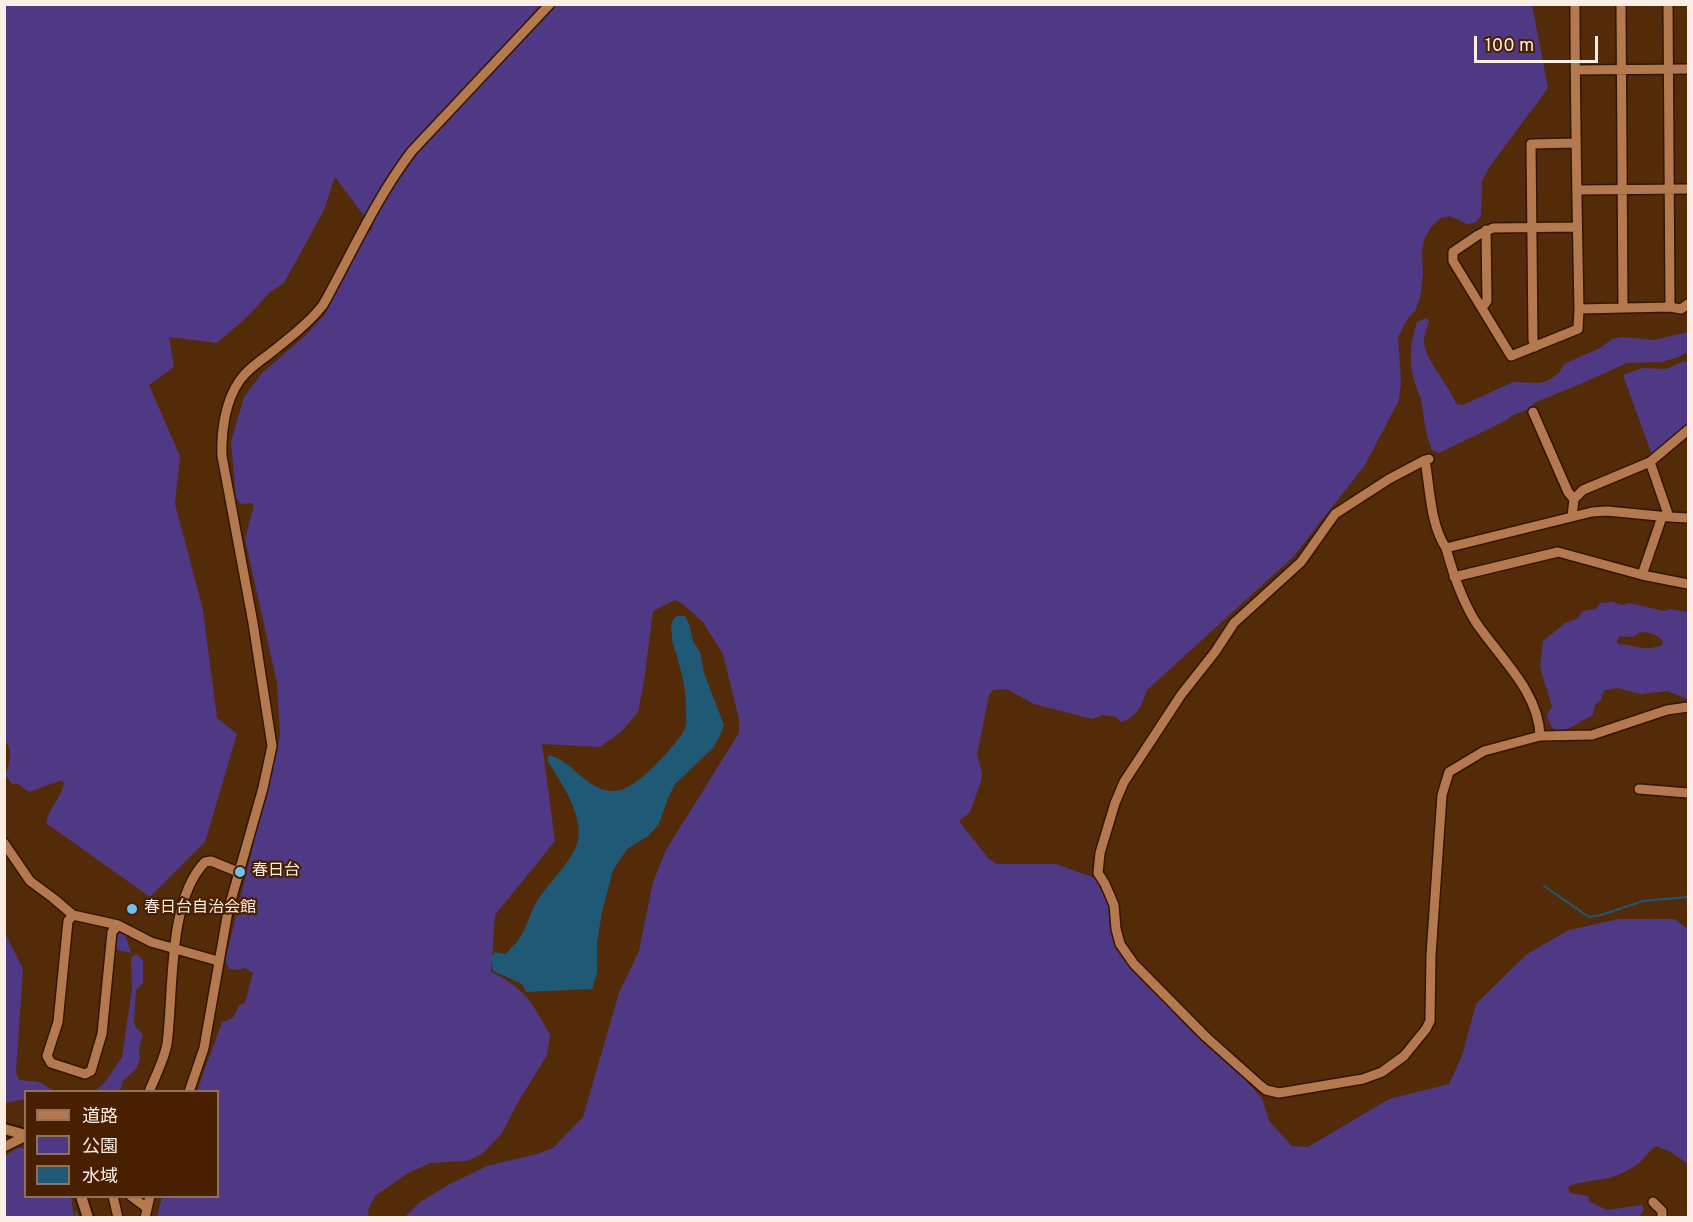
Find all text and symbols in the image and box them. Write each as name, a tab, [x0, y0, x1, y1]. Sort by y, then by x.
scale bar	[1477, 24, 1602, 62]
text: 100 m	[1485, 35, 1534, 58]
place label: 春日台	[252, 862, 300, 882]
marker: 春日台	[233, 865, 247, 879]
place label: 春日台自治会館	[144, 899, 256, 919]
marker: 春日台自治会館	[125, 902, 139, 916]
legend	[24, 1090, 219, 1198]
text: 道路	[82, 1106, 118, 1129]
text: 公園	[82, 1136, 118, 1159]
text: 水域	[82, 1166, 118, 1189]

